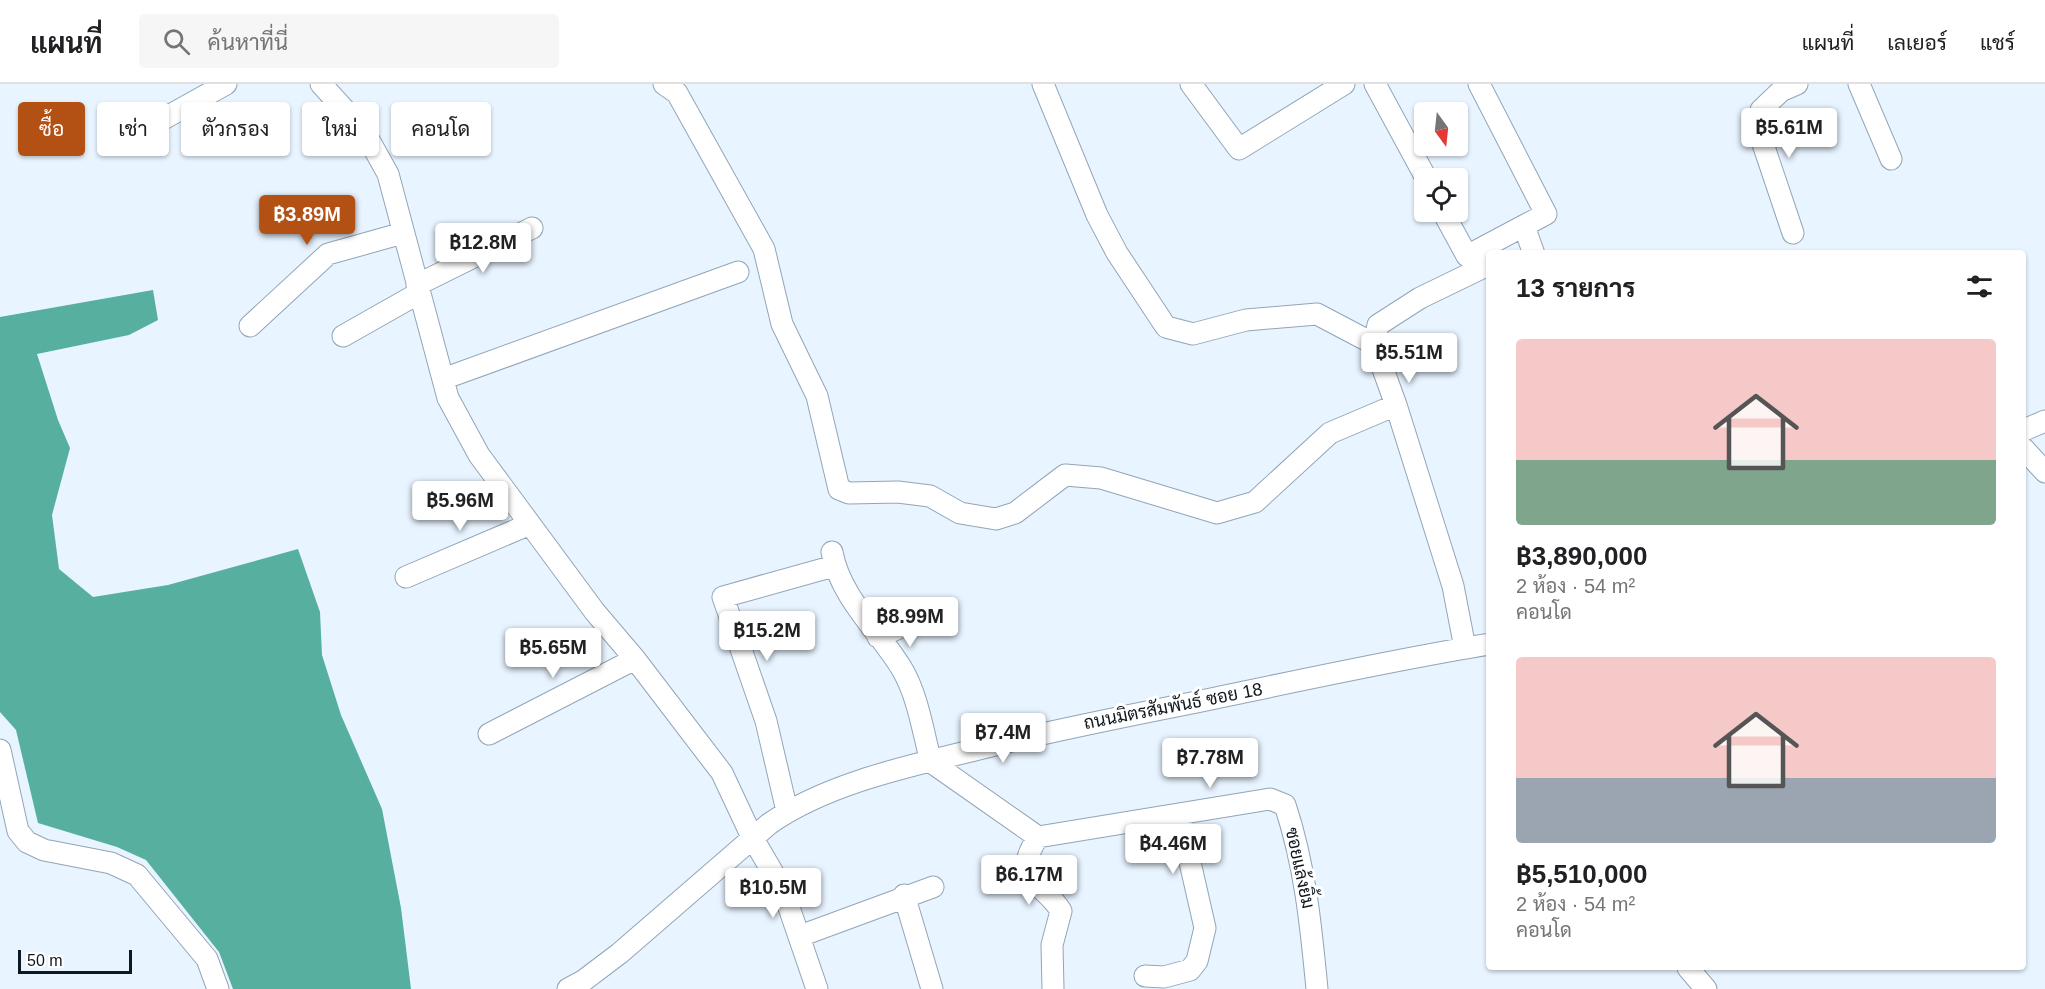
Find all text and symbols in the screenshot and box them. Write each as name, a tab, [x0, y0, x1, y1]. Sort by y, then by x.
search box	[139, 14, 559, 68]
icon: search	[160, 25, 193, 58]
text: แผนที่	[30, 28, 103, 59]
text: ค้นหาที่นี่	[208, 30, 288, 55]
text: แผนที่	[1802, 31, 1854, 54]
text: เลเยอร์	[1887, 31, 1947, 54]
text: แชร์	[1980, 31, 2015, 54]
chip: ซื้อ	[18, 102, 85, 156]
chip: เช่า	[97, 102, 169, 156]
chip: ตัวกรอง	[181, 102, 290, 156]
chip: ใหม่	[302, 102, 379, 156]
chip: คอนโด	[391, 102, 491, 156]
north arrow	[1414, 102, 1468, 156]
map controls	[1414, 102, 1468, 222]
pin: ฿5.61M	[1740, 108, 1838, 159]
text: ฿5.61M	[1755, 116, 1823, 138]
button: locate	[1414, 168, 1468, 222]
pin: ฿3.89M	[258, 195, 356, 246]
text: ฿3.89M	[273, 203, 341, 225]
pin: ฿12.8M	[434, 223, 532, 274]
text: ฿12.8M	[449, 231, 517, 253]
icon: filters	[1963, 270, 1996, 303]
text: 13 รายการ	[1516, 273, 1635, 303]
pin: ฿5.51M	[1360, 333, 1458, 384]
text: ฿5.51M	[1375, 341, 1443, 363]
icon: home	[1702, 378, 1810, 486]
pin: ฿5.96M	[411, 481, 509, 532]
text: ฿5.96M	[426, 489, 494, 511]
text: ฿3,890,000	[1516, 541, 1647, 571]
text: 2 ห้อง · 54 m²	[1516, 575, 1635, 597]
pin: ฿8.99M	[861, 597, 959, 648]
text: คอนโด	[1516, 601, 1572, 623]
text: ฿8.99M	[876, 605, 944, 627]
pin: ฿15.2M	[718, 611, 816, 662]
text: ฿15.2M	[733, 619, 801, 641]
pin: ฿5.65M	[504, 628, 602, 679]
text: ฿5.65M	[519, 636, 587, 658]
street label: ถนนมิตรสัมพันธ์ ซอย 18	[1081, 676, 1264, 733]
icon: home	[1702, 696, 1810, 804]
pin: ฿7.4M	[961, 713, 1045, 764]
text: ฿7.4M	[975, 721, 1031, 743]
pin: ฿7.78M	[1161, 738, 1259, 789]
text: ฿7.78M	[1176, 746, 1244, 768]
pin: ฿4.46M	[1124, 824, 1222, 875]
street label: ซอยแล้งยิ้ม	[1282, 825, 1323, 910]
text: ฿4.46M	[1139, 832, 1207, 854]
pin: ฿6.17M	[980, 855, 1078, 906]
text: ฿5,510,000	[1516, 859, 1647, 889]
text: ฿6.17M	[995, 863, 1063, 885]
pin: ฿10.5M	[724, 868, 822, 919]
text: ฿10.5M	[739, 876, 807, 898]
text: 2 ห้อง · 54 m²	[1516, 893, 1635, 915]
text: คอนโด	[1516, 919, 1572, 941]
scale bar	[18, 947, 132, 974]
text: 50 m	[27, 952, 63, 969]

